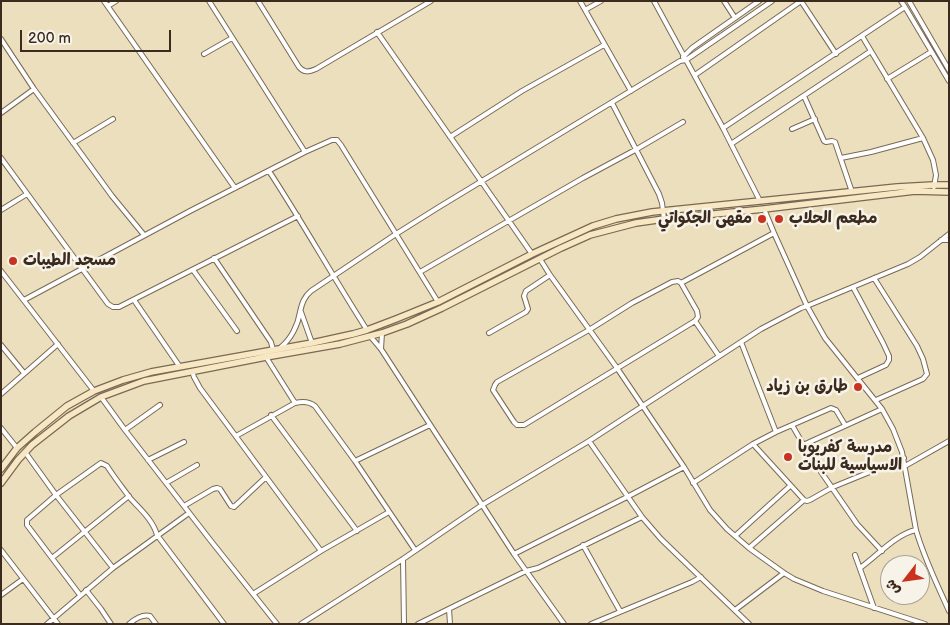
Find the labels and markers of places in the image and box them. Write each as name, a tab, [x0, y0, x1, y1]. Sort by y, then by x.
place label: مقهى الجكواتي	[658, 209, 752, 229]
place label: مطعم الحلاب	[789, 209, 877, 229]
marker: مقهى الجكواتي	[756, 213, 768, 225]
marker: مطعم الحلاب	[773, 213, 785, 225]
place label: مسجد الطيبات	[23, 251, 116, 271]
marker: مسجد الطيبات	[7, 255, 19, 267]
place label: طارق بن زياد	[766, 377, 848, 397]
marker: طارق بن زياد	[852, 381, 864, 393]
place label: مدرسة كفريوبا الاسياسية للبنات	[798, 438, 902, 476]
marker: مدرسة كفريوبا الاسياسية للبنات	[782, 451, 794, 463]

